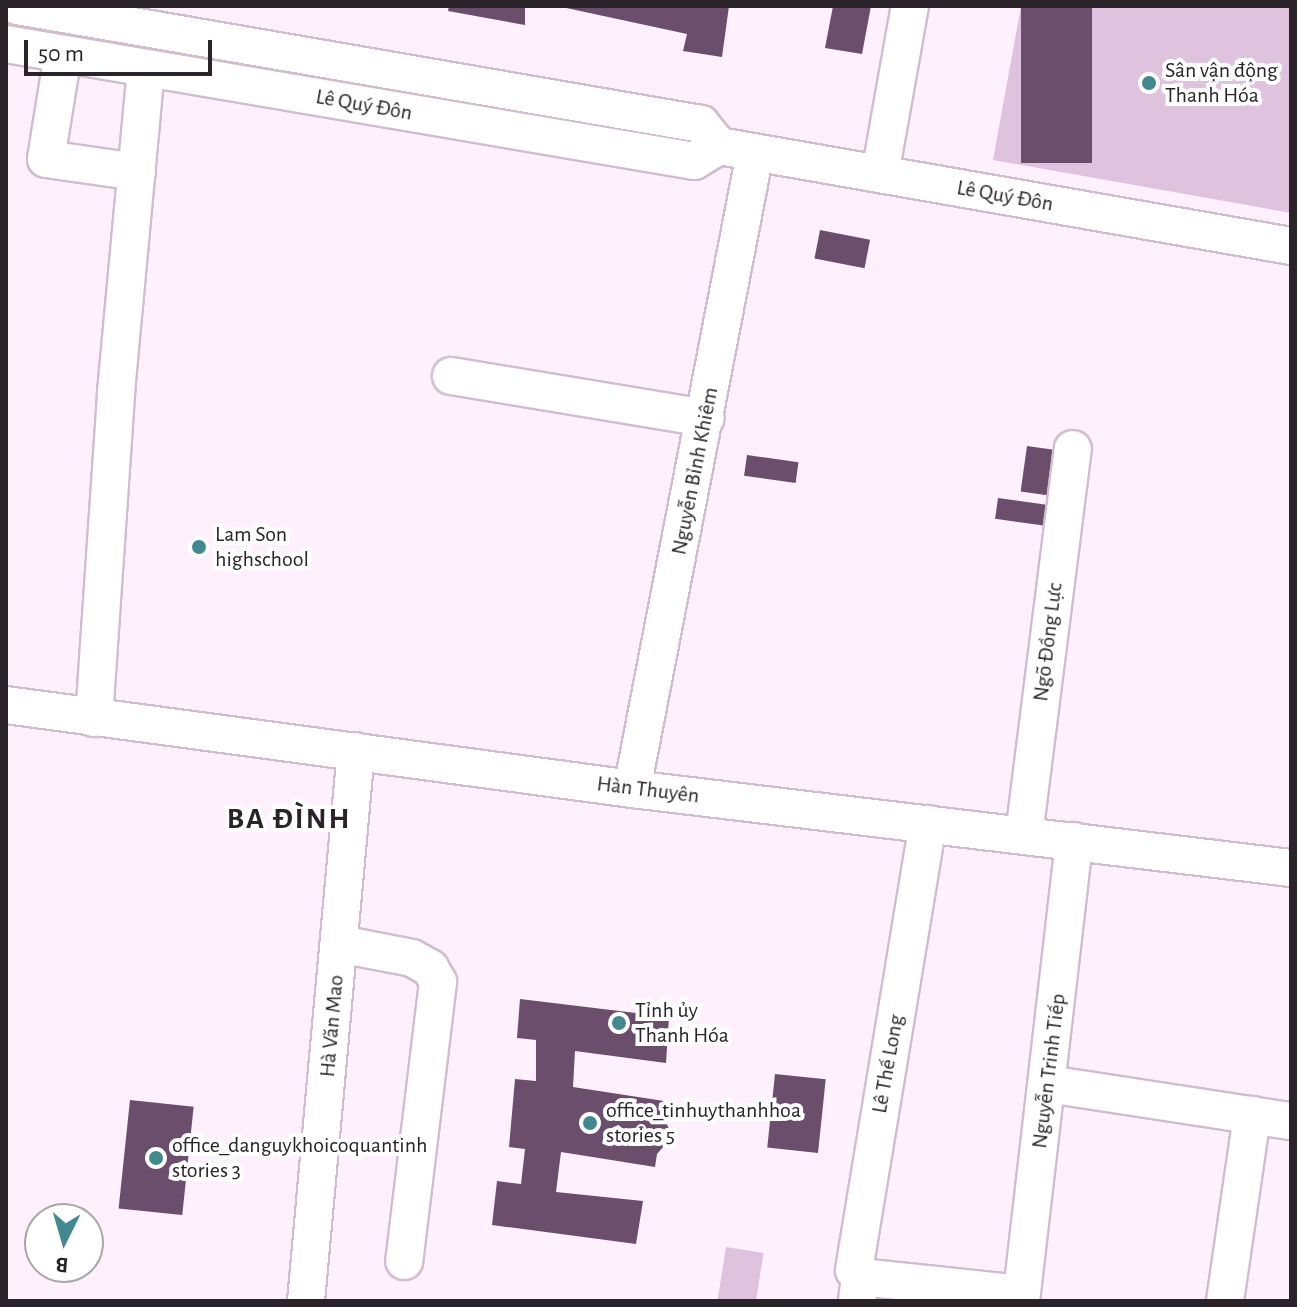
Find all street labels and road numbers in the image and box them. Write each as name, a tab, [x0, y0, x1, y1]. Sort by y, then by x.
street label: Lê Quý Đôn	[314, 84, 414, 126]
street label: Lê Quý Đôn	[955, 175, 1055, 217]
street label: Nguyễn Bỉnh Khiêm	[666, 385, 724, 557]
street label: Ngõ Đồng Lực	[1028, 581, 1068, 703]
street label: Hàn Thuyên	[595, 771, 701, 809]
street label: Hà Văn Mao	[314, 974, 350, 1078]
street label: Nguyễn Trinh Tiếp	[1026, 992, 1072, 1150]
street label: Lê Thế Long	[866, 1013, 910, 1115]

